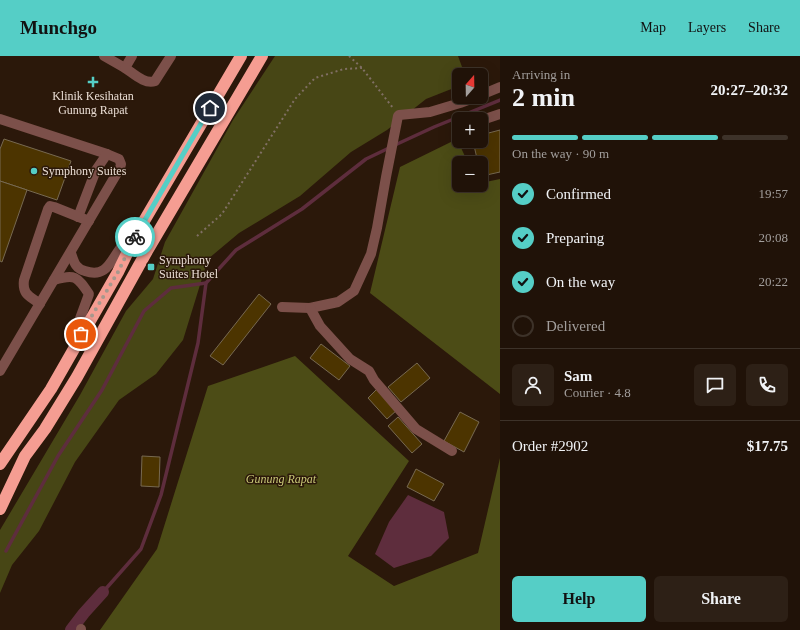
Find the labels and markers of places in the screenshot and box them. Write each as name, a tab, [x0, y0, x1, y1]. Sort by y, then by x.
marker: Klinik Kesihatan Gunung Rapat	[87, 76, 99, 88]
place label: Klinik Kesihatan Gunung Rapat	[52, 89, 134, 117]
pin	[193, 91, 227, 125]
place label: Symphony Suites	[42, 164, 127, 178]
marker: Symphony Suites	[29, 166, 39, 176]
place label: Symphony Suites Hotel	[159, 253, 219, 281]
marker: Symphony Suites Hotel	[146, 262, 156, 272]
pin	[64, 317, 98, 351]

